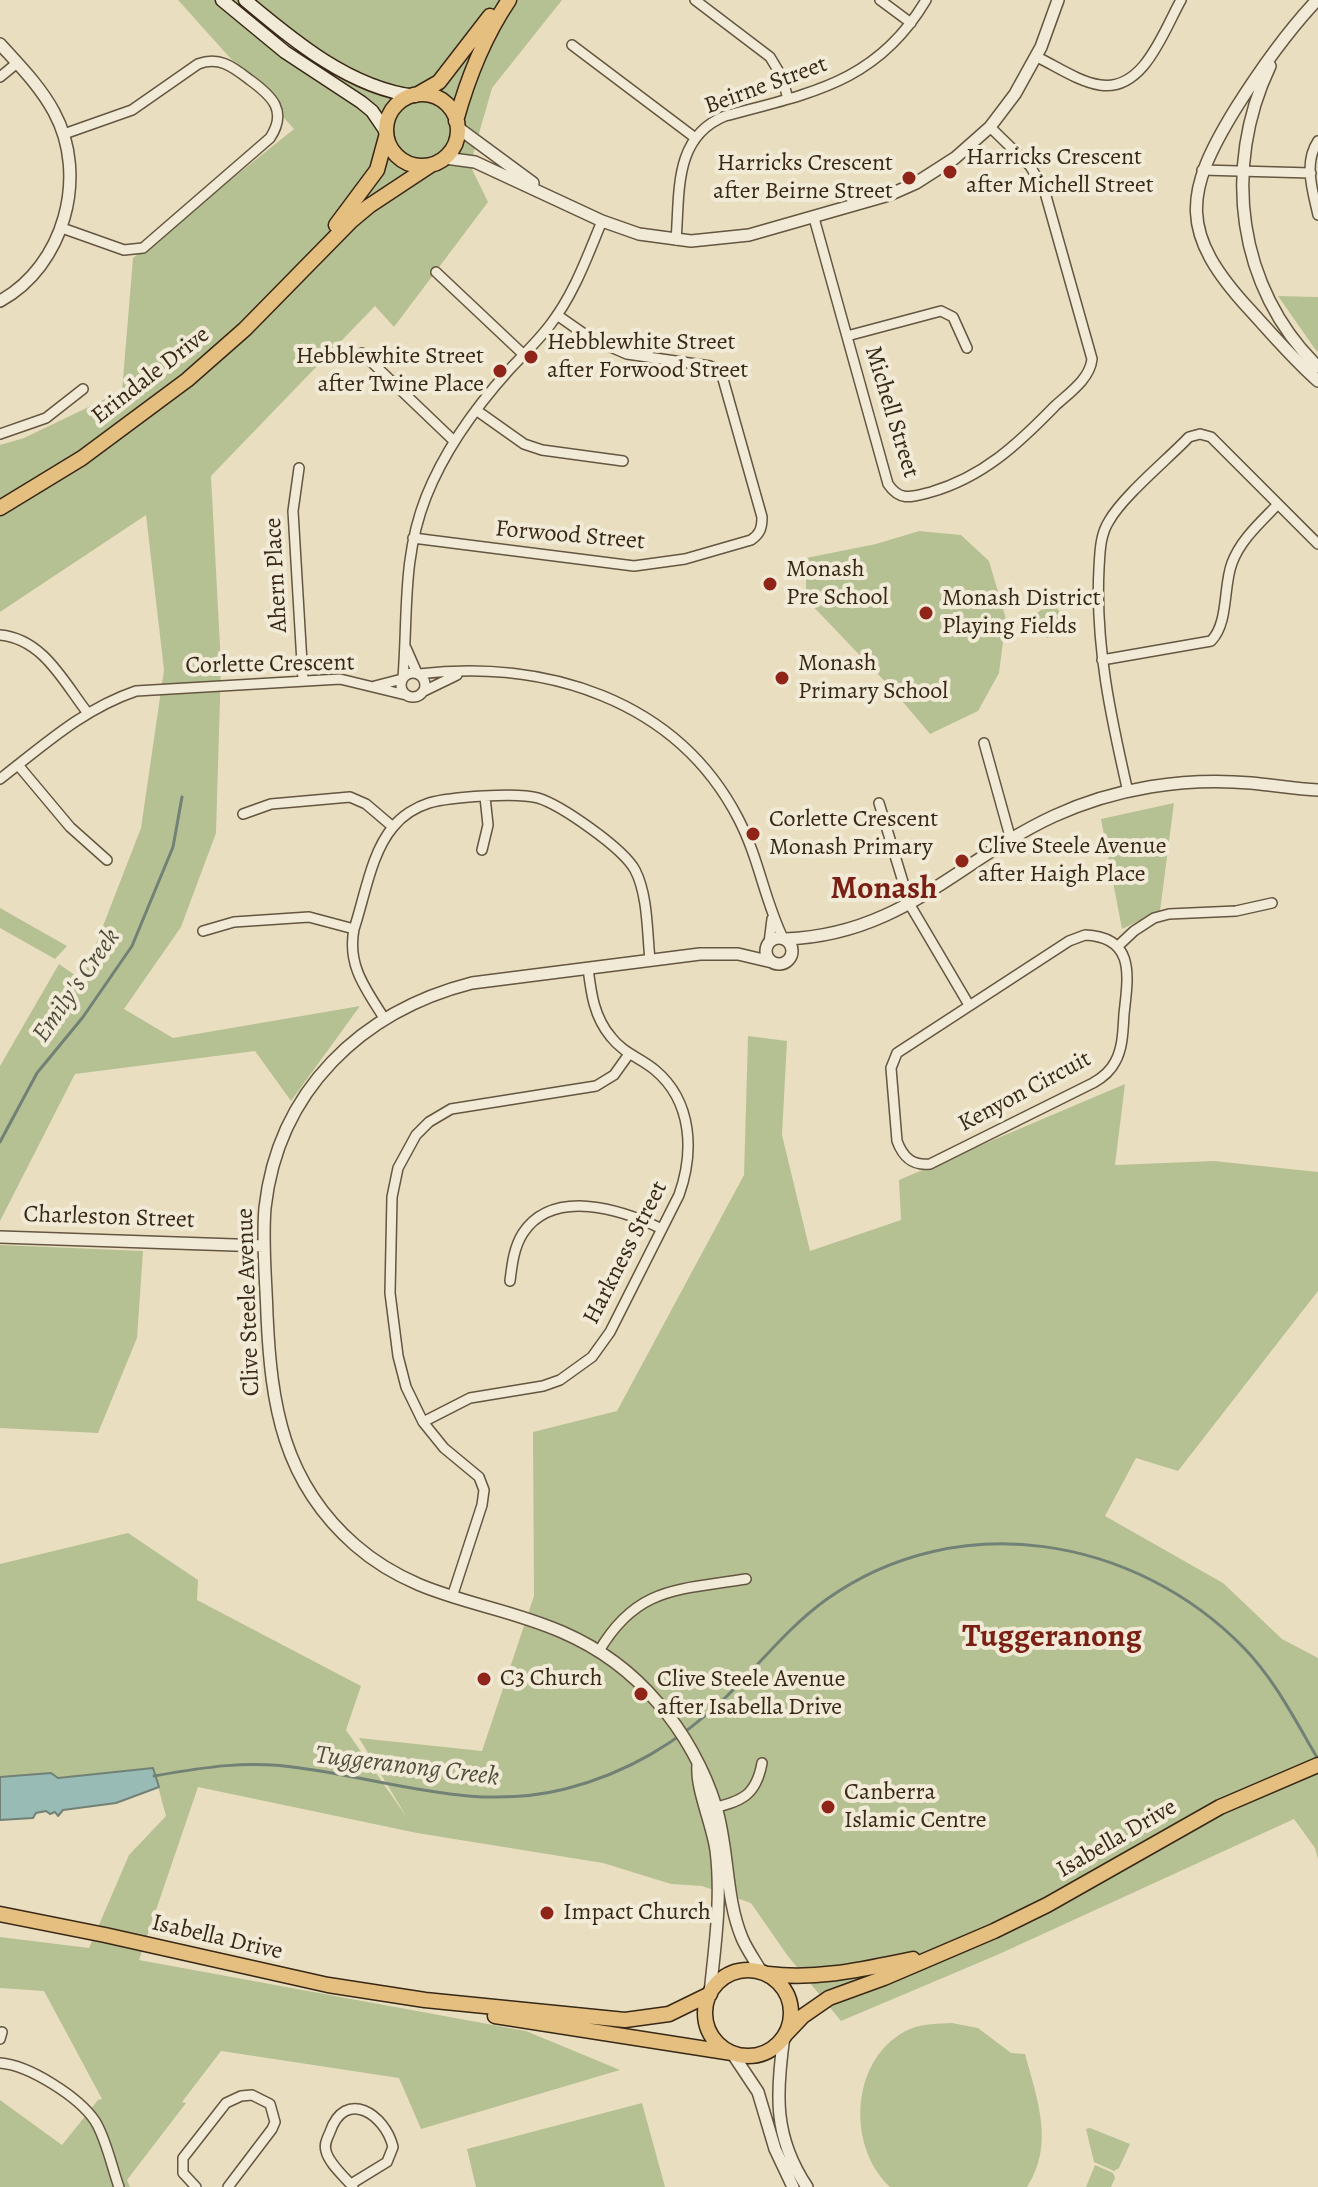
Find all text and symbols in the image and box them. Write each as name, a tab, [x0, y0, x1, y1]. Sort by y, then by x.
street label: Beirne Street	[701, 50, 831, 122]
place label: Harricks Crescent after Michell Street	[966, 144, 1154, 200]
place label: Harricks Crescent after Beirne Street	[713, 150, 893, 206]
marker: Harricks Crescent after Michell Street	[941, 163, 959, 181]
marker: Harricks Crescent after Beirne Street	[900, 169, 918, 187]
street label: Erindale Drive	[86, 321, 216, 431]
place label: Hebblewhite Street after Forwood Street	[547, 329, 748, 385]
place label: Hebblewhite Street after Twine Place	[296, 343, 484, 399]
street label: Michell Street	[857, 343, 925, 481]
marker: Hebblewhite Street after Forwood Street	[522, 348, 540, 366]
marker: Hebblewhite Street after Twine Place	[491, 362, 509, 380]
street label: Forwood Street	[494, 515, 646, 557]
street label: Ahern Place	[260, 517, 294, 633]
place label: Monash Pre School	[786, 556, 888, 612]
marker: Monash Pre School	[761, 575, 779, 593]
place label: Monash District Playing Fields	[942, 585, 1101, 641]
marker: Monash District Playing Fields	[917, 604, 935, 622]
street label: Corlette Crescent	[185, 649, 355, 681]
place label: Monash Primary School	[798, 650, 948, 706]
marker: Monash Primary School	[773, 669, 791, 687]
place label: Corlette Crescent Monash Primary	[769, 806, 938, 862]
marker: Corlette Crescent Monash Primary	[744, 825, 762, 843]
place label: Clive Steele Avenue after Haigh Place	[978, 833, 1166, 889]
marker: Clive Steele Avenue after Haigh Place	[953, 852, 971, 870]
district label: Monash	[831, 871, 937, 909]
water label: Emily's Creek	[27, 923, 127, 1049]
street label: Kenyon Circuit	[954, 1045, 1096, 1139]
street label: Harkness Street	[578, 1177, 674, 1329]
street label: Charleston Street	[23, 1201, 195, 1235]
street label: Clive Steele Avenue	[231, 1207, 267, 1397]
district label: Tuggeranong	[962, 1619, 1142, 1657]
place label: C3 Church	[500, 1665, 603, 1693]
place label: Clive Steele Avenue after Isabella Drive	[657, 1666, 845, 1722]
marker: C3 Church	[475, 1670, 493, 1688]
marker: Clive Steele Avenue after Isabella Drive	[632, 1685, 650, 1703]
water label: Tuggeranong Creek	[313, 1740, 501, 1794]
place label: Canberra Islamic Centre	[844, 1779, 987, 1835]
street label: Isabella Drive	[1052, 1793, 1182, 1885]
marker: Canberra Islamic Centre	[819, 1798, 837, 1816]
place label: Impact Church	[563, 1899, 711, 1927]
marker: Impact Church	[538, 1904, 556, 1922]
street label: Isabella Drive	[149, 1909, 285, 1967]

